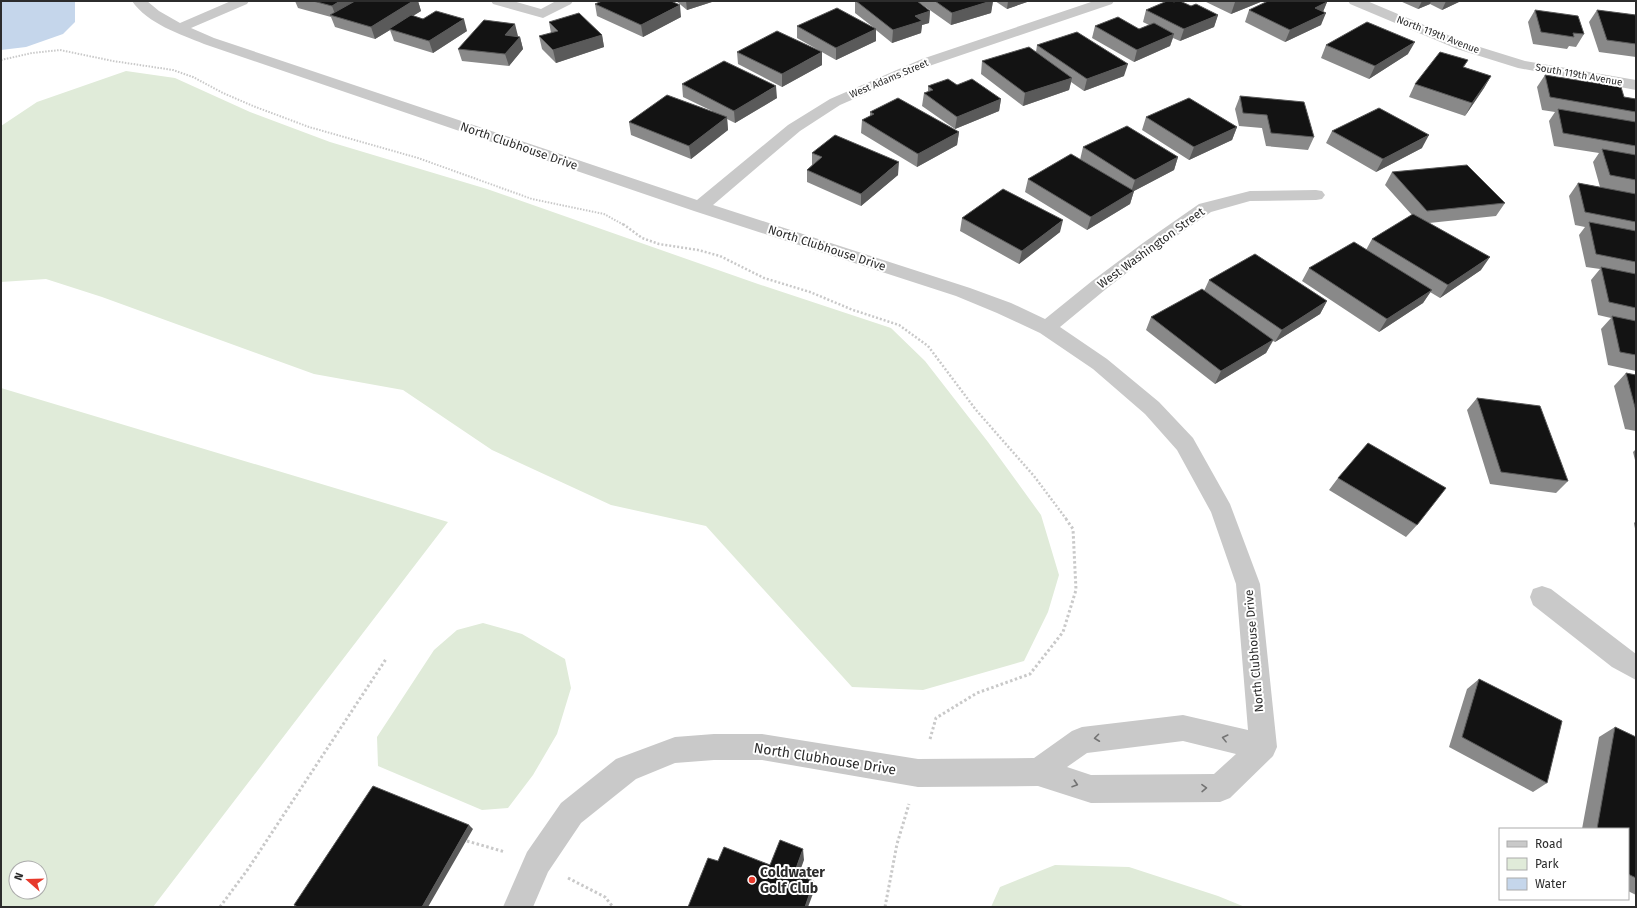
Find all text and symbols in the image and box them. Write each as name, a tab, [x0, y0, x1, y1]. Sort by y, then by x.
street label: North 119th Avenue	[1395, 14, 1481, 56]
street label: West Adams Street	[848, 57, 931, 101]
street label: South 119th Avenue	[1534, 61, 1624, 89]
street label: North Clubhouse Drive	[459, 119, 579, 173]
street label: West Washington Street	[1095, 204, 1208, 291]
street label: North Clubhouse Drive	[766, 222, 888, 274]
street label: North Clubhouse Drive	[1242, 589, 1266, 713]
one-way arrow	[1094, 733, 1100, 742]
one-way arrow	[1222, 734, 1229, 743]
street label: North Clubhouse Drive	[753, 739, 897, 779]
one-way arrow	[1072, 779, 1079, 788]
one-way arrow	[1201, 784, 1207, 792]
legend	[1499, 828, 1629, 900]
text: Road	[1535, 837, 1563, 851]
text: Park	[1535, 857, 1559, 871]
north arrow	[8, 860, 48, 900]
place label: Coldwater Golf Club	[760, 864, 825, 897]
text: N	[12, 871, 26, 882]
marker: Coldwater Golf Club	[747, 875, 757, 885]
text: Water	[1535, 877, 1567, 891]

